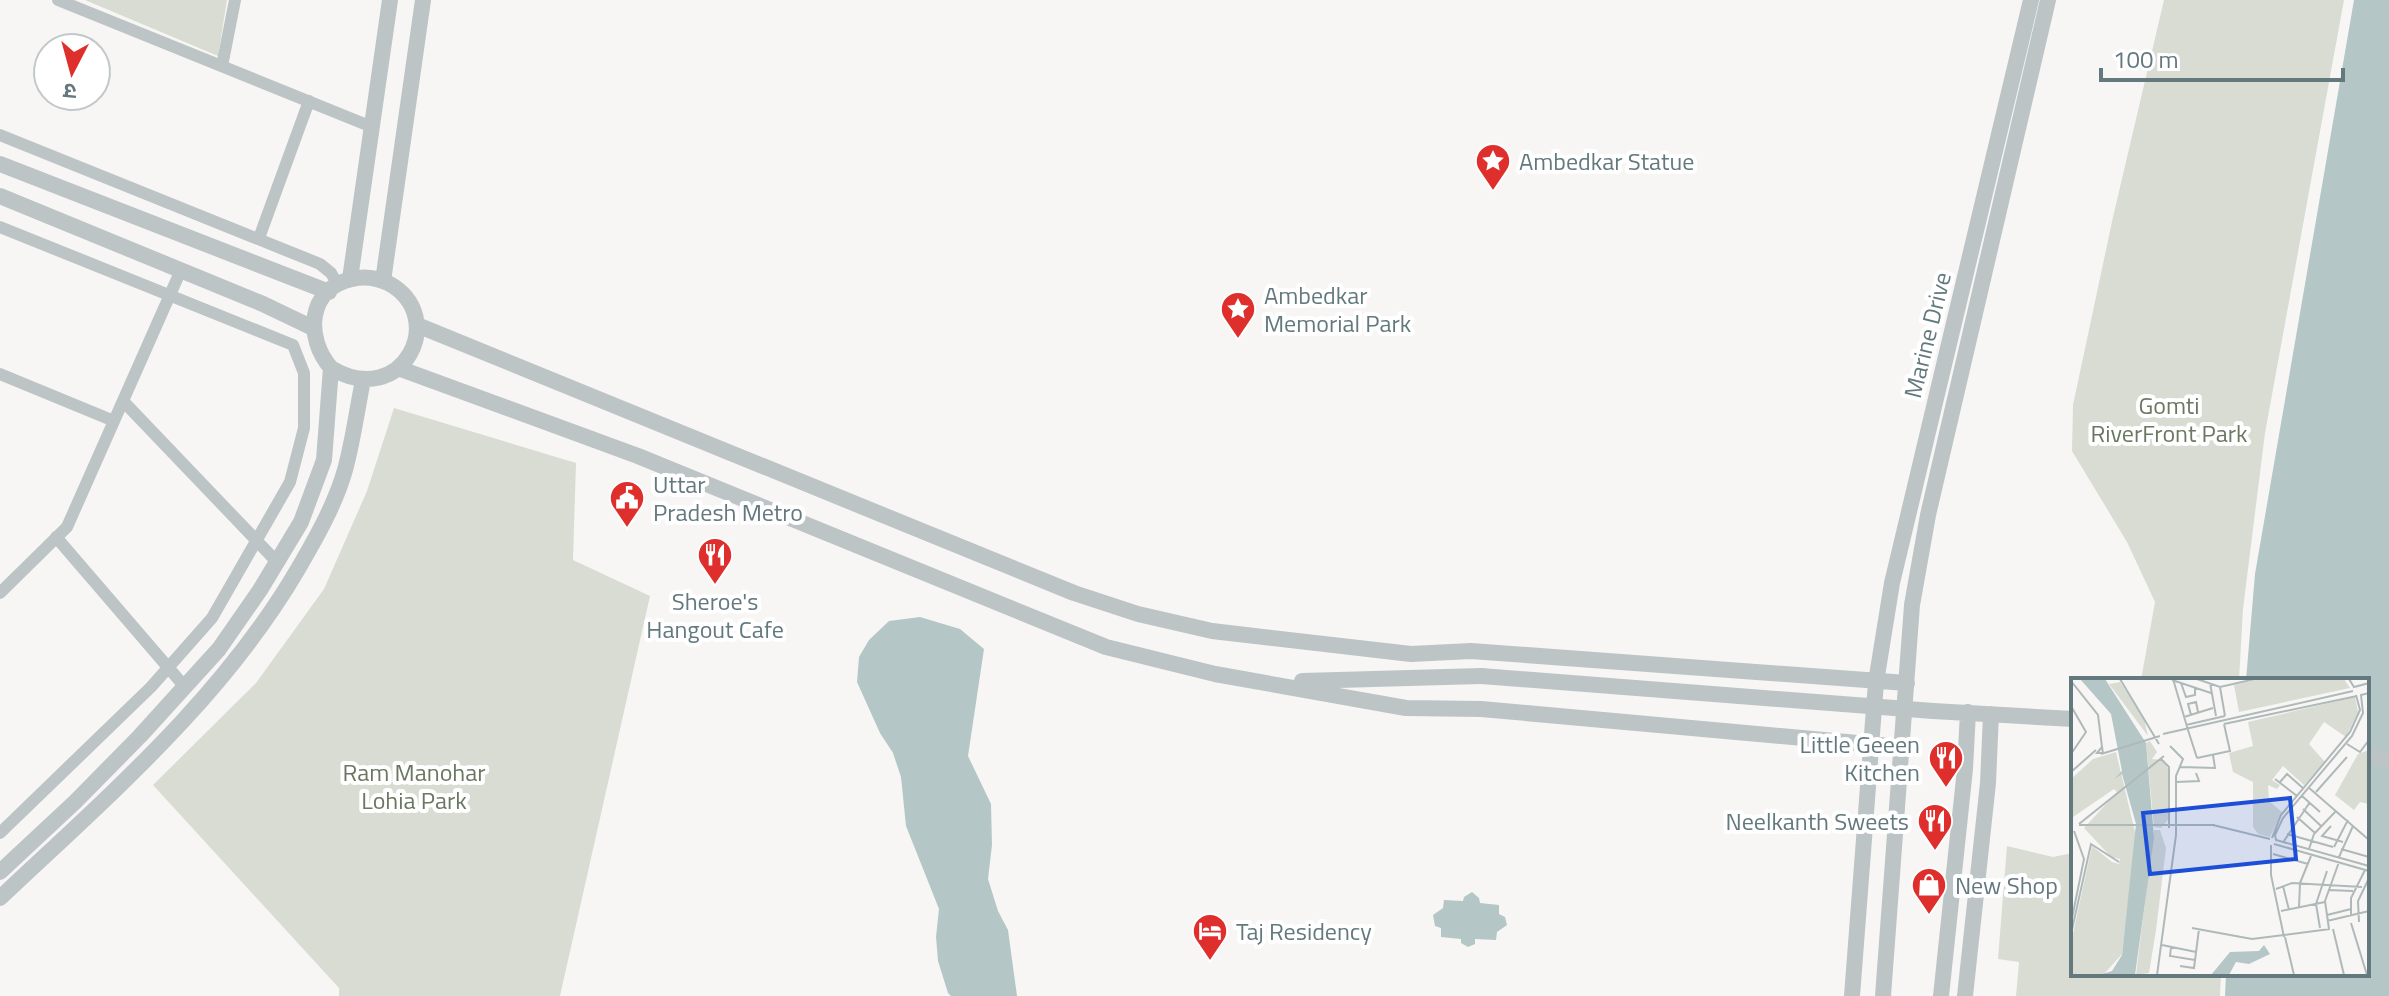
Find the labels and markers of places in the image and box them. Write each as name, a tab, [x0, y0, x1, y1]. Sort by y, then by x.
place icon: Ambedkar Statue	[1474, 142, 1512, 192]
place label: Ambedkar Statue	[1519, 143, 1694, 179]
place label: Ambedkar Memorial Park	[1264, 277, 1412, 341]
place icon: Ambedkar Memorial Park	[1219, 290, 1257, 340]
place label: Uttar Pradesh Metro	[653, 466, 803, 530]
public building icon: Uttar Pradesh Metro	[608, 479, 646, 529]
restaurant icon: Sheroe's Hangout Cafe	[696, 536, 734, 586]
place label: Sheroe's Hangout Cafe	[646, 583, 784, 647]
place label: Little Geeen Kitchen	[1799, 726, 1920, 790]
restaurant icon: Little Geeen Kitchen	[1927, 739, 1965, 789]
restaurant icon: Neelkanth Sweets	[1916, 802, 1954, 852]
place label: Neelkanth Sweets	[1726, 803, 1909, 839]
shop icon: New Shop	[1910, 866, 1948, 916]
place label: New Shop	[1955, 867, 2058, 903]
hotel icon: Taj Residency	[1191, 912, 1229, 962]
place label: Taj Residency	[1236, 913, 1372, 949]

